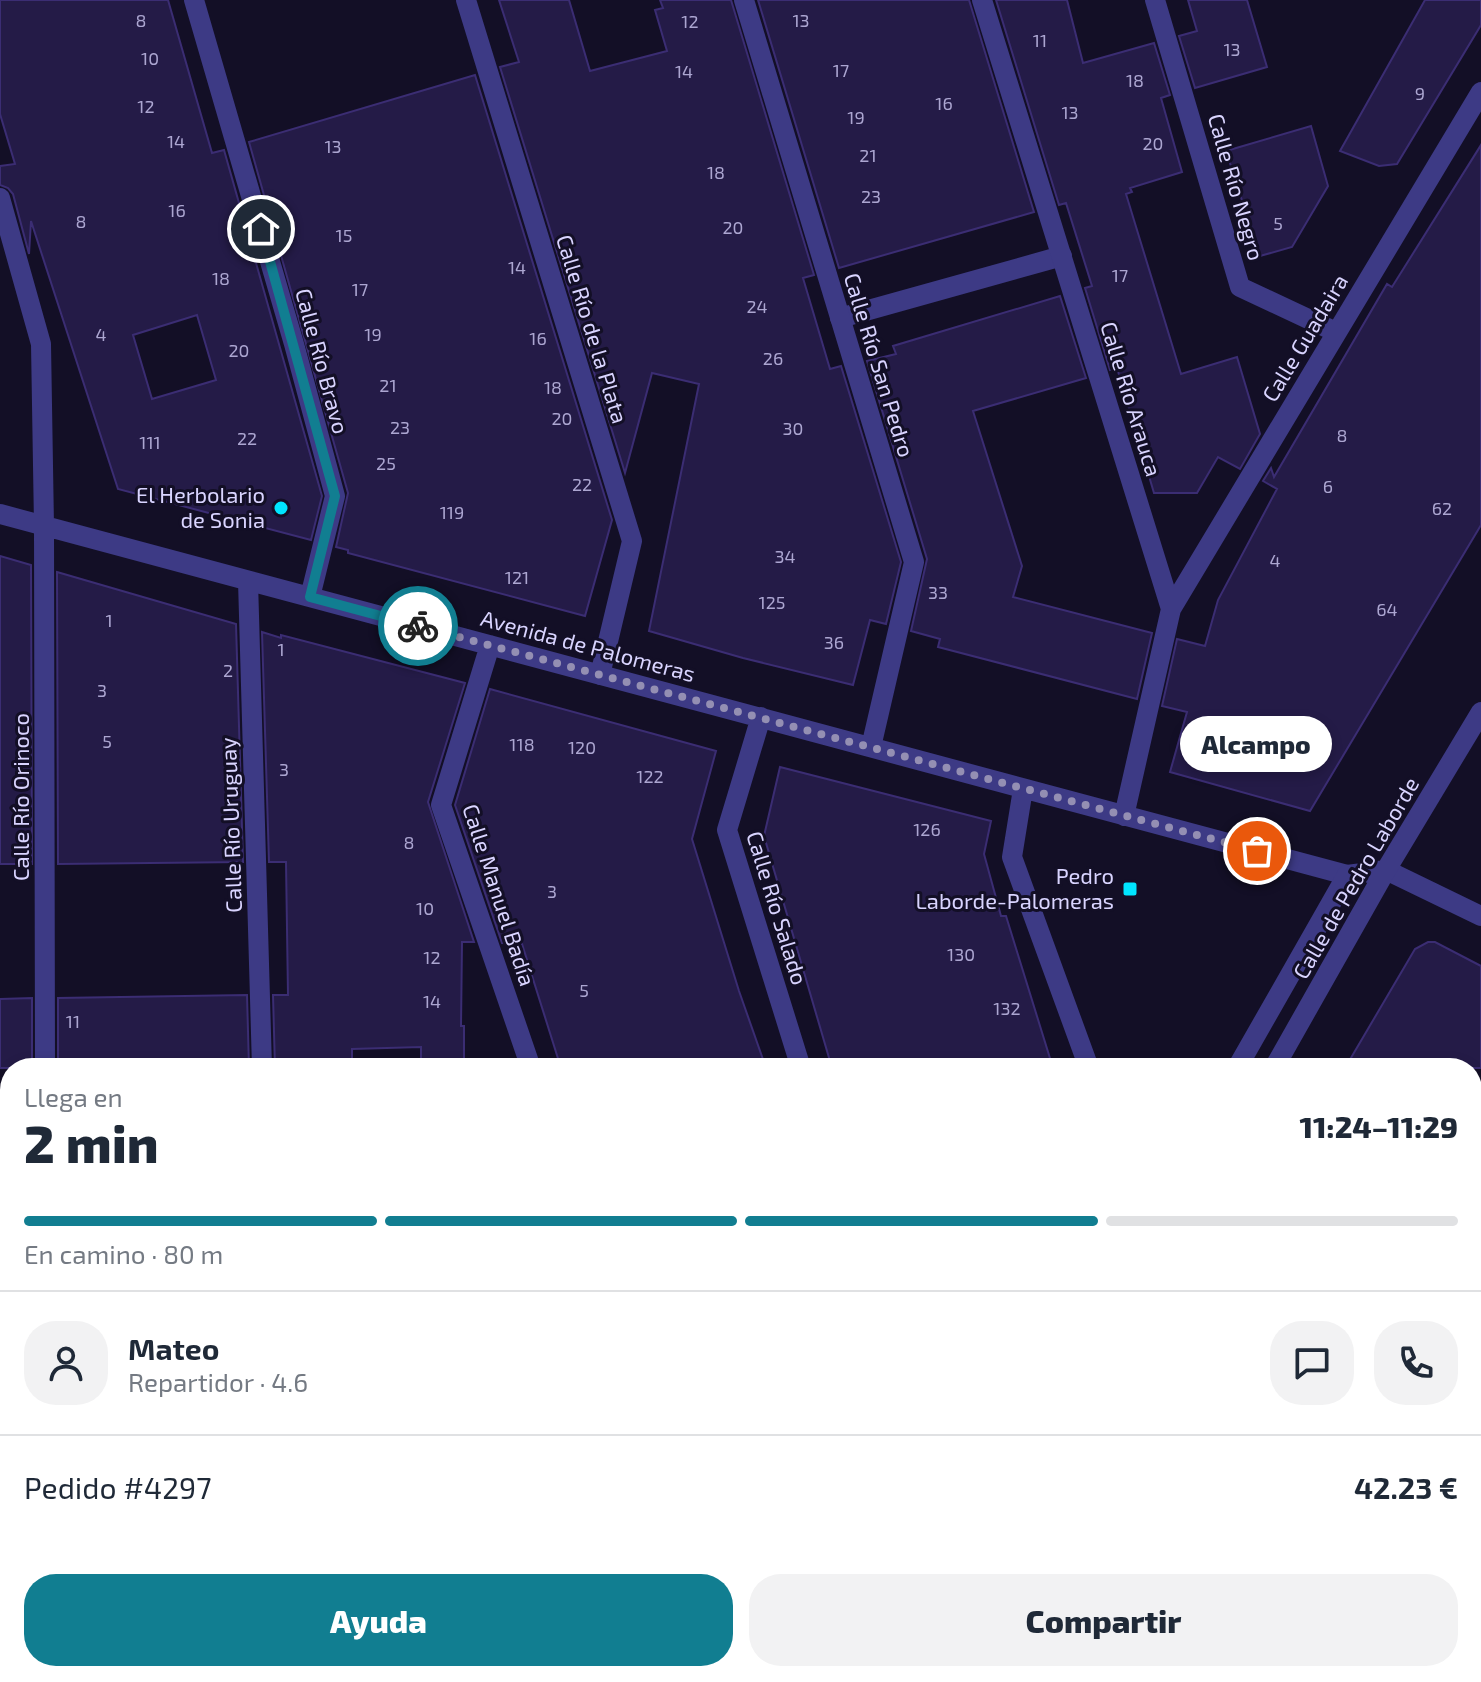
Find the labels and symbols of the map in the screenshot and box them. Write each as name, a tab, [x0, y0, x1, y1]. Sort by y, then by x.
house number: 8	[136, 9, 146, 31]
house number: 13	[792, 9, 810, 31]
house number: 12	[681, 10, 699, 32]
house number: 11	[1033, 29, 1047, 51]
house number: 13	[1223, 38, 1241, 60]
house number: 10	[141, 47, 159, 69]
house number: 17	[833, 59, 849, 81]
house number: 14	[675, 60, 693, 82]
house number: 18	[1126, 69, 1144, 91]
house number: 9	[1415, 82, 1425, 104]
house number: 16	[935, 92, 953, 114]
house number: 12	[137, 95, 155, 117]
house number: 13	[1061, 101, 1079, 123]
house number: 19	[847, 106, 865, 128]
street label: Calle Río Negro	[1204, 110, 1270, 263]
house number: 14	[167, 130, 185, 152]
house number: 20	[1143, 132, 1163, 154]
house number: 13	[324, 135, 342, 157]
house number: 21	[859, 144, 877, 166]
house number: 18	[707, 161, 725, 183]
house number: 23	[861, 185, 881, 207]
pin	[227, 195, 295, 263]
house number: 16	[168, 199, 186, 221]
house number: 8	[76, 210, 86, 232]
house number: 5	[1273, 212, 1283, 234]
house number: 20	[723, 216, 743, 238]
house number: 15	[336, 224, 352, 246]
street label: Calle Río de la Plata	[552, 231, 634, 426]
house number: 14	[508, 256, 526, 278]
house number: 17	[1112, 264, 1128, 286]
house number: 18	[212, 267, 230, 289]
street label: Calle Río San Pedro	[840, 269, 920, 460]
street label: Calle Guadaira	[1256, 269, 1352, 406]
house number: 17	[352, 278, 368, 300]
street label: Calle Río Bravo	[291, 285, 355, 436]
house number: 24	[746, 295, 768, 317]
street label: Calle Río Arauca	[1096, 318, 1168, 479]
house number: 4	[95, 323, 107, 345]
house number: 19	[364, 323, 382, 345]
house number: 16	[529, 327, 547, 349]
house number: 20	[229, 339, 249, 361]
house number: 26	[763, 347, 783, 369]
house number: 21	[379, 374, 397, 396]
house number: 18	[544, 376, 562, 398]
house number: 20	[552, 407, 572, 429]
house number: 23	[390, 416, 410, 438]
house number: 30	[783, 417, 803, 439]
house number: 8	[1337, 424, 1347, 446]
house number: 22	[237, 427, 257, 449]
house number: 111	[139, 431, 161, 453]
house number: 25	[376, 452, 396, 474]
house number: 22	[572, 473, 592, 495]
house number: 6	[1323, 475, 1333, 497]
place label: El Herbolario de Sonia	[136, 481, 265, 532]
house number: 62	[1432, 497, 1452, 519]
marker: El Herbolario de Sonia	[272, 499, 290, 517]
house number: 119	[440, 501, 464, 523]
house number: 34	[774, 545, 796, 567]
house number: 4	[1269, 549, 1281, 571]
house number: 121	[505, 566, 529, 588]
house number: 33	[928, 581, 948, 603]
courier	[378, 586, 458, 666]
house number: 125	[759, 591, 785, 613]
house number: 64	[1376, 598, 1398, 620]
street label: Avenida de Palomeras	[478, 604, 698, 686]
house number: 1	[105, 609, 113, 631]
house number: 36	[824, 631, 844, 653]
house number: 1	[277, 638, 285, 660]
house number: 2	[223, 659, 233, 681]
house number: 3	[97, 679, 107, 701]
street label: Calle Río Orinoco	[7, 713, 33, 881]
callout: Alcampo	[1181, 715, 1333, 771]
house number: 5	[102, 730, 112, 752]
house number: 118	[509, 733, 535, 755]
house number: 120	[568, 736, 596, 758]
street label: Calle Río Uruguay	[214, 737, 246, 913]
house number: 3	[279, 758, 289, 780]
house number: 122	[636, 765, 664, 787]
street label: Calle de Pedro Laborde	[1287, 772, 1423, 983]
street label: Calle Manuel Badía	[458, 800, 542, 989]
pin	[1223, 817, 1291, 885]
house number: 126	[913, 818, 941, 840]
street label: Calle Río Salado	[742, 828, 814, 988]
house number: 8	[404, 831, 414, 853]
place label: Pedro Laborde-Palomeras	[916, 862, 1114, 913]
house number: 3	[547, 880, 557, 902]
marker: Pedro Laborde-Palomeras	[1121, 880, 1139, 898]
house number: 10	[416, 897, 434, 919]
house number: 130	[947, 943, 975, 965]
house number: 12	[423, 946, 441, 968]
house number: 5	[579, 979, 589, 1001]
house number: 14	[423, 990, 441, 1012]
house number: 132	[993, 997, 1021, 1019]
house number: 11	[66, 1010, 80, 1032]

